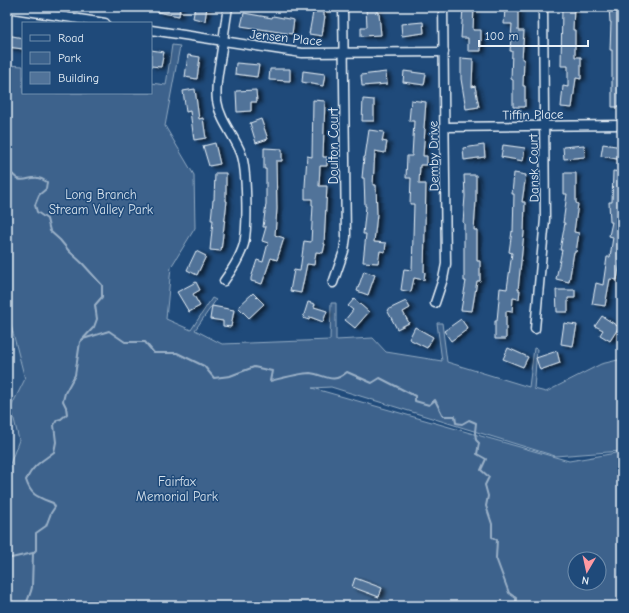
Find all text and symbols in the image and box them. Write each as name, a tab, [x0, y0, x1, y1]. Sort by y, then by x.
legend	[22, 22, 152, 94]
scale bar	[479, 22, 588, 48]
street label: Jensen Place	[249, 26, 323, 49]
text: 100 m	[485, 29, 518, 43]
text: Road	[58, 31, 84, 45]
text: Park	[58, 51, 81, 65]
text: Building	[58, 71, 99, 85]
street label: Doulton Court	[326, 106, 341, 184]
street label: Tiffin Place	[502, 106, 564, 123]
street label: Demby Drive	[425, 120, 442, 191]
street label: Dansk Court	[525, 132, 542, 202]
park label: Long Branch Stream Valley Park	[49, 187, 154, 217]
park label: Fairfax Memorial Park	[136, 474, 219, 504]
north arrow	[567, 551, 607, 591]
text: N	[581, 573, 590, 587]

